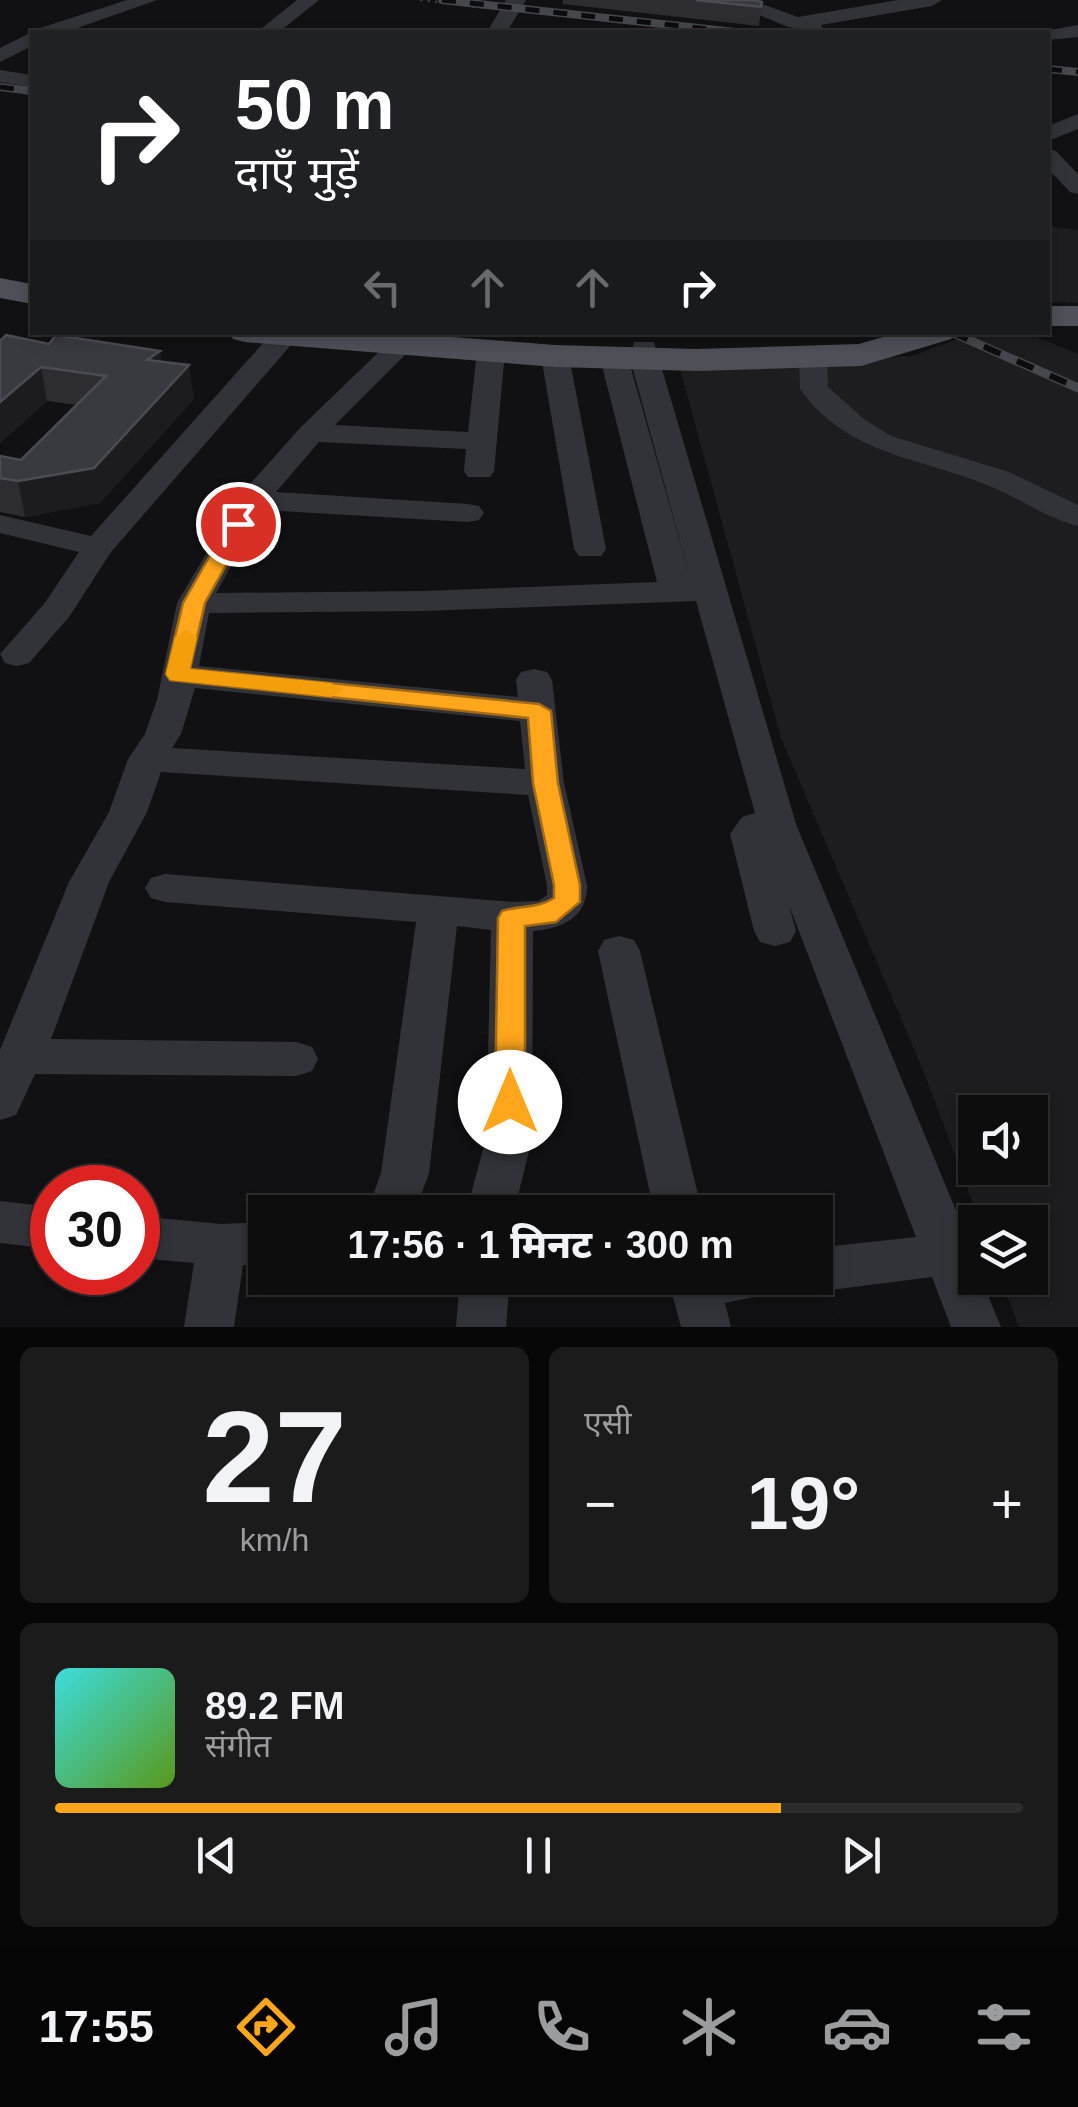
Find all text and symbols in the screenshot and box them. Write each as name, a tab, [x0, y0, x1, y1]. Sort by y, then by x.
text: 50 m	[235, 66, 395, 144]
icon: right	[70, 70, 200, 200]
text: दाएँ मुड़ें	[235, 148, 359, 199]
icon: left	[355, 260, 410, 315]
icon: ahead	[460, 260, 515, 315]
icon: ahead	[565, 260, 620, 315]
icon: right	[670, 260, 725, 315]
pin	[196, 482, 281, 567]
icon: arrive	[211, 497, 266, 552]
position arrow	[458, 1050, 562, 1154]
map controls	[958, 1095, 1048, 1295]
button: sound	[958, 1095, 1048, 1185]
speed limit sign: 30	[30, 1165, 160, 1295]
button: layers	[958, 1205, 1048, 1295]
text: 17:56 · 1 मिनट · 300 m	[348, 1224, 733, 1266]
text: 27	[202, 1384, 347, 1530]
text: एसी	[584, 1405, 632, 1441]
text: 19°	[747, 1461, 860, 1545]
text: −	[584, 1473, 616, 1535]
text: +	[991, 1473, 1023, 1535]
text: km/h	[240, 1522, 309, 1558]
text: 89.2 FM	[205, 1685, 344, 1727]
text: संगीत	[205, 1728, 271, 1764]
icon: previous	[189, 1828, 244, 1883]
icon: pause	[511, 1828, 566, 1883]
icon: next	[834, 1828, 889, 1883]
icon: directions	[231, 1992, 301, 2062]
icon: music	[379, 1992, 449, 2062]
icon: phone	[527, 1992, 597, 2062]
icon: climate	[674, 1992, 744, 2062]
icon: car	[822, 1992, 892, 2062]
icon: filters	[969, 1992, 1039, 2062]
text: 17:55	[39, 2001, 154, 2052]

